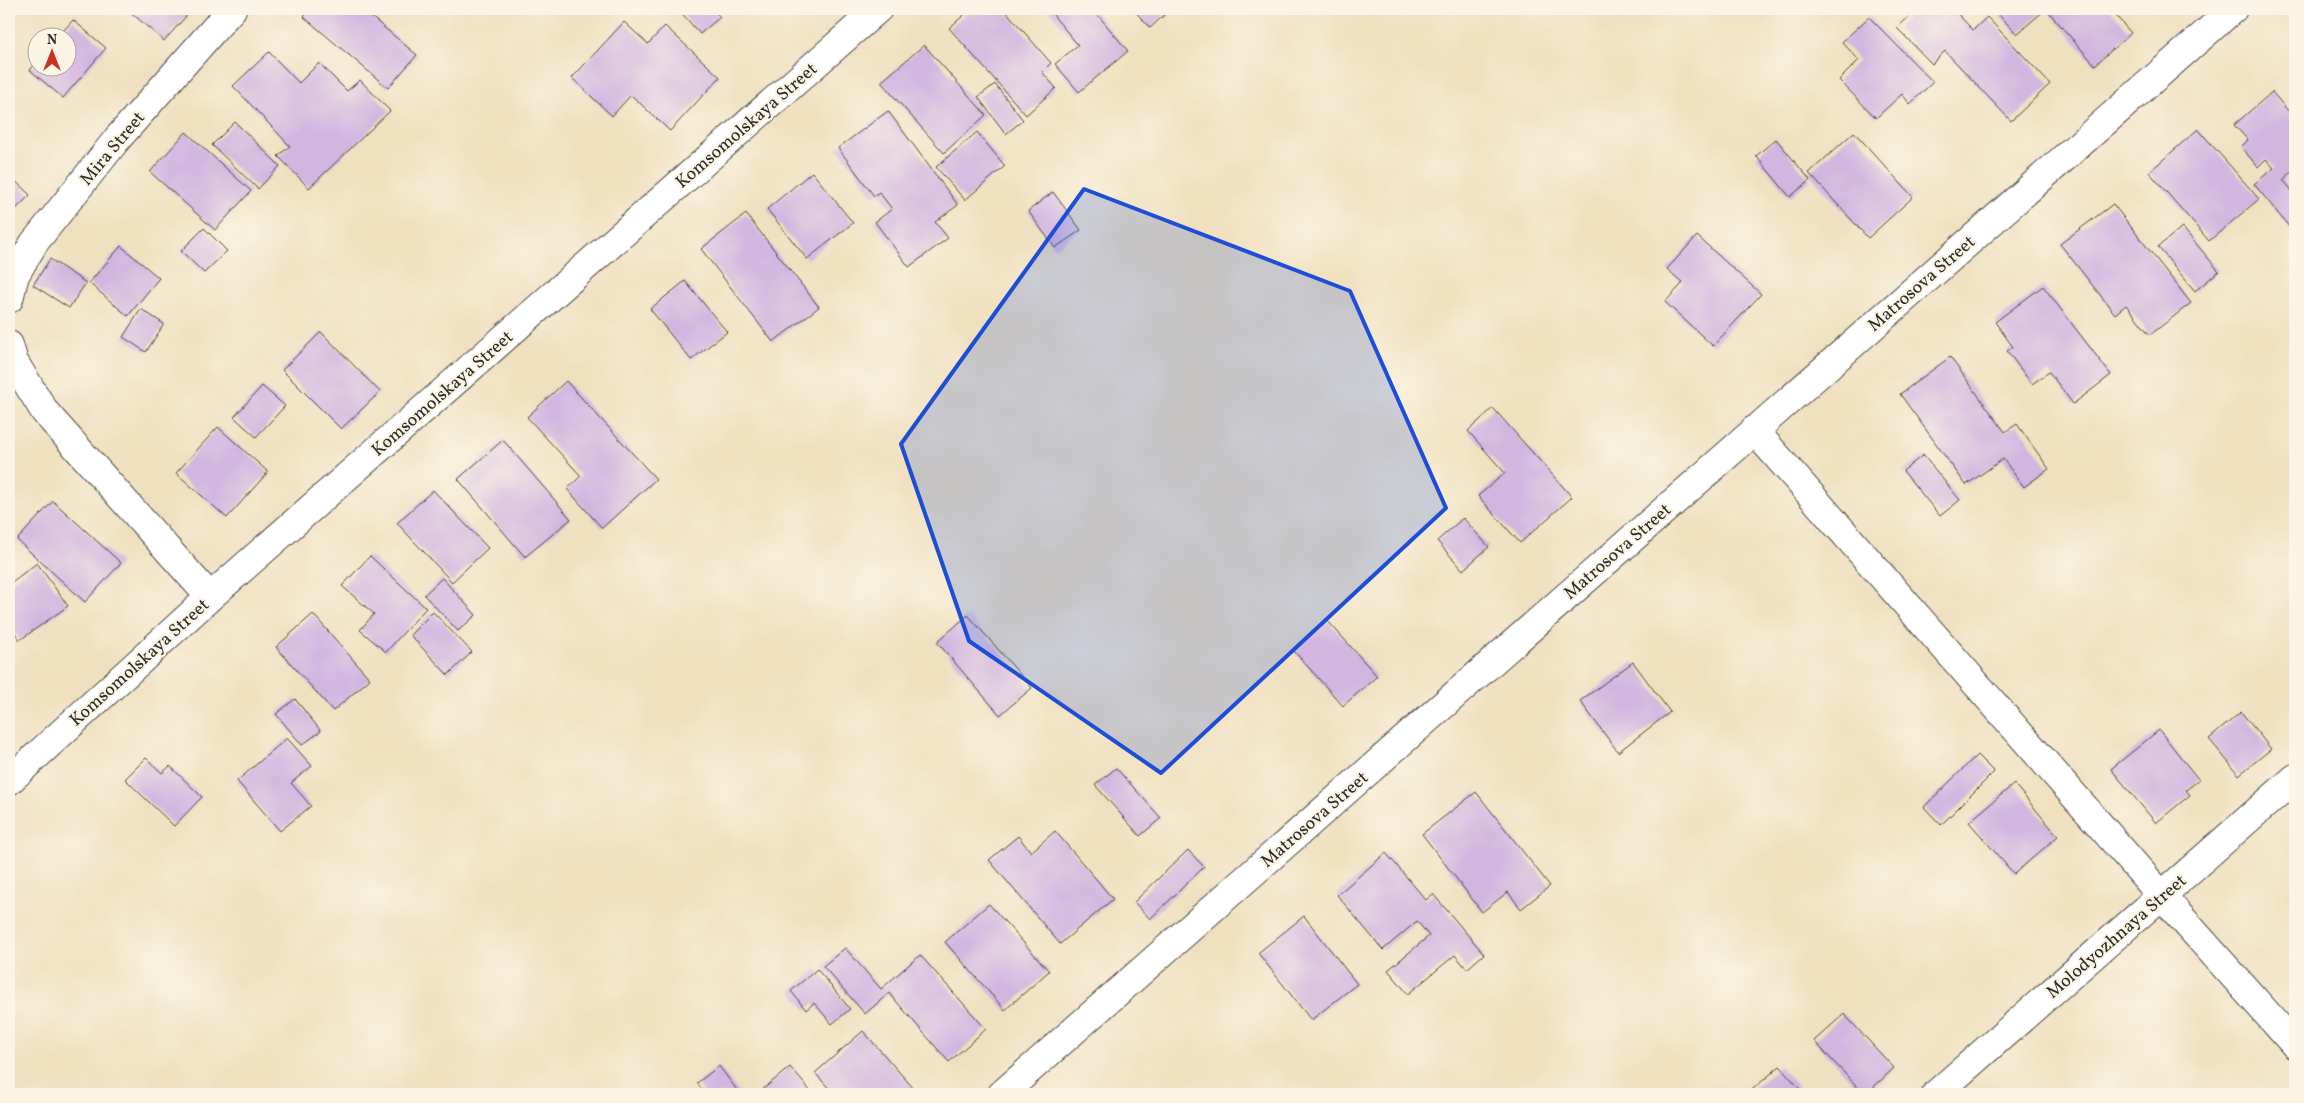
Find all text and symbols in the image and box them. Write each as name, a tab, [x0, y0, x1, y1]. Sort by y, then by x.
north arrow	[28, 28, 78, 78]
text: N	[47, 31, 57, 50]
street label: Komsomolskaya Street	[671, 58, 823, 195]
street label: Mira Street	[75, 107, 151, 191]
street label: Matrosova Street	[1863, 230, 1981, 338]
street label: Komsomolskaya Street	[367, 326, 519, 463]
street label: Matrosova Street	[1559, 498, 1677, 606]
street label: Komsomolskaya Street	[65, 593, 215, 733]
street label: Matrosova Street	[1256, 766, 1374, 874]
street label: Molodyozhnaya Street	[2041, 869, 2193, 1005]

